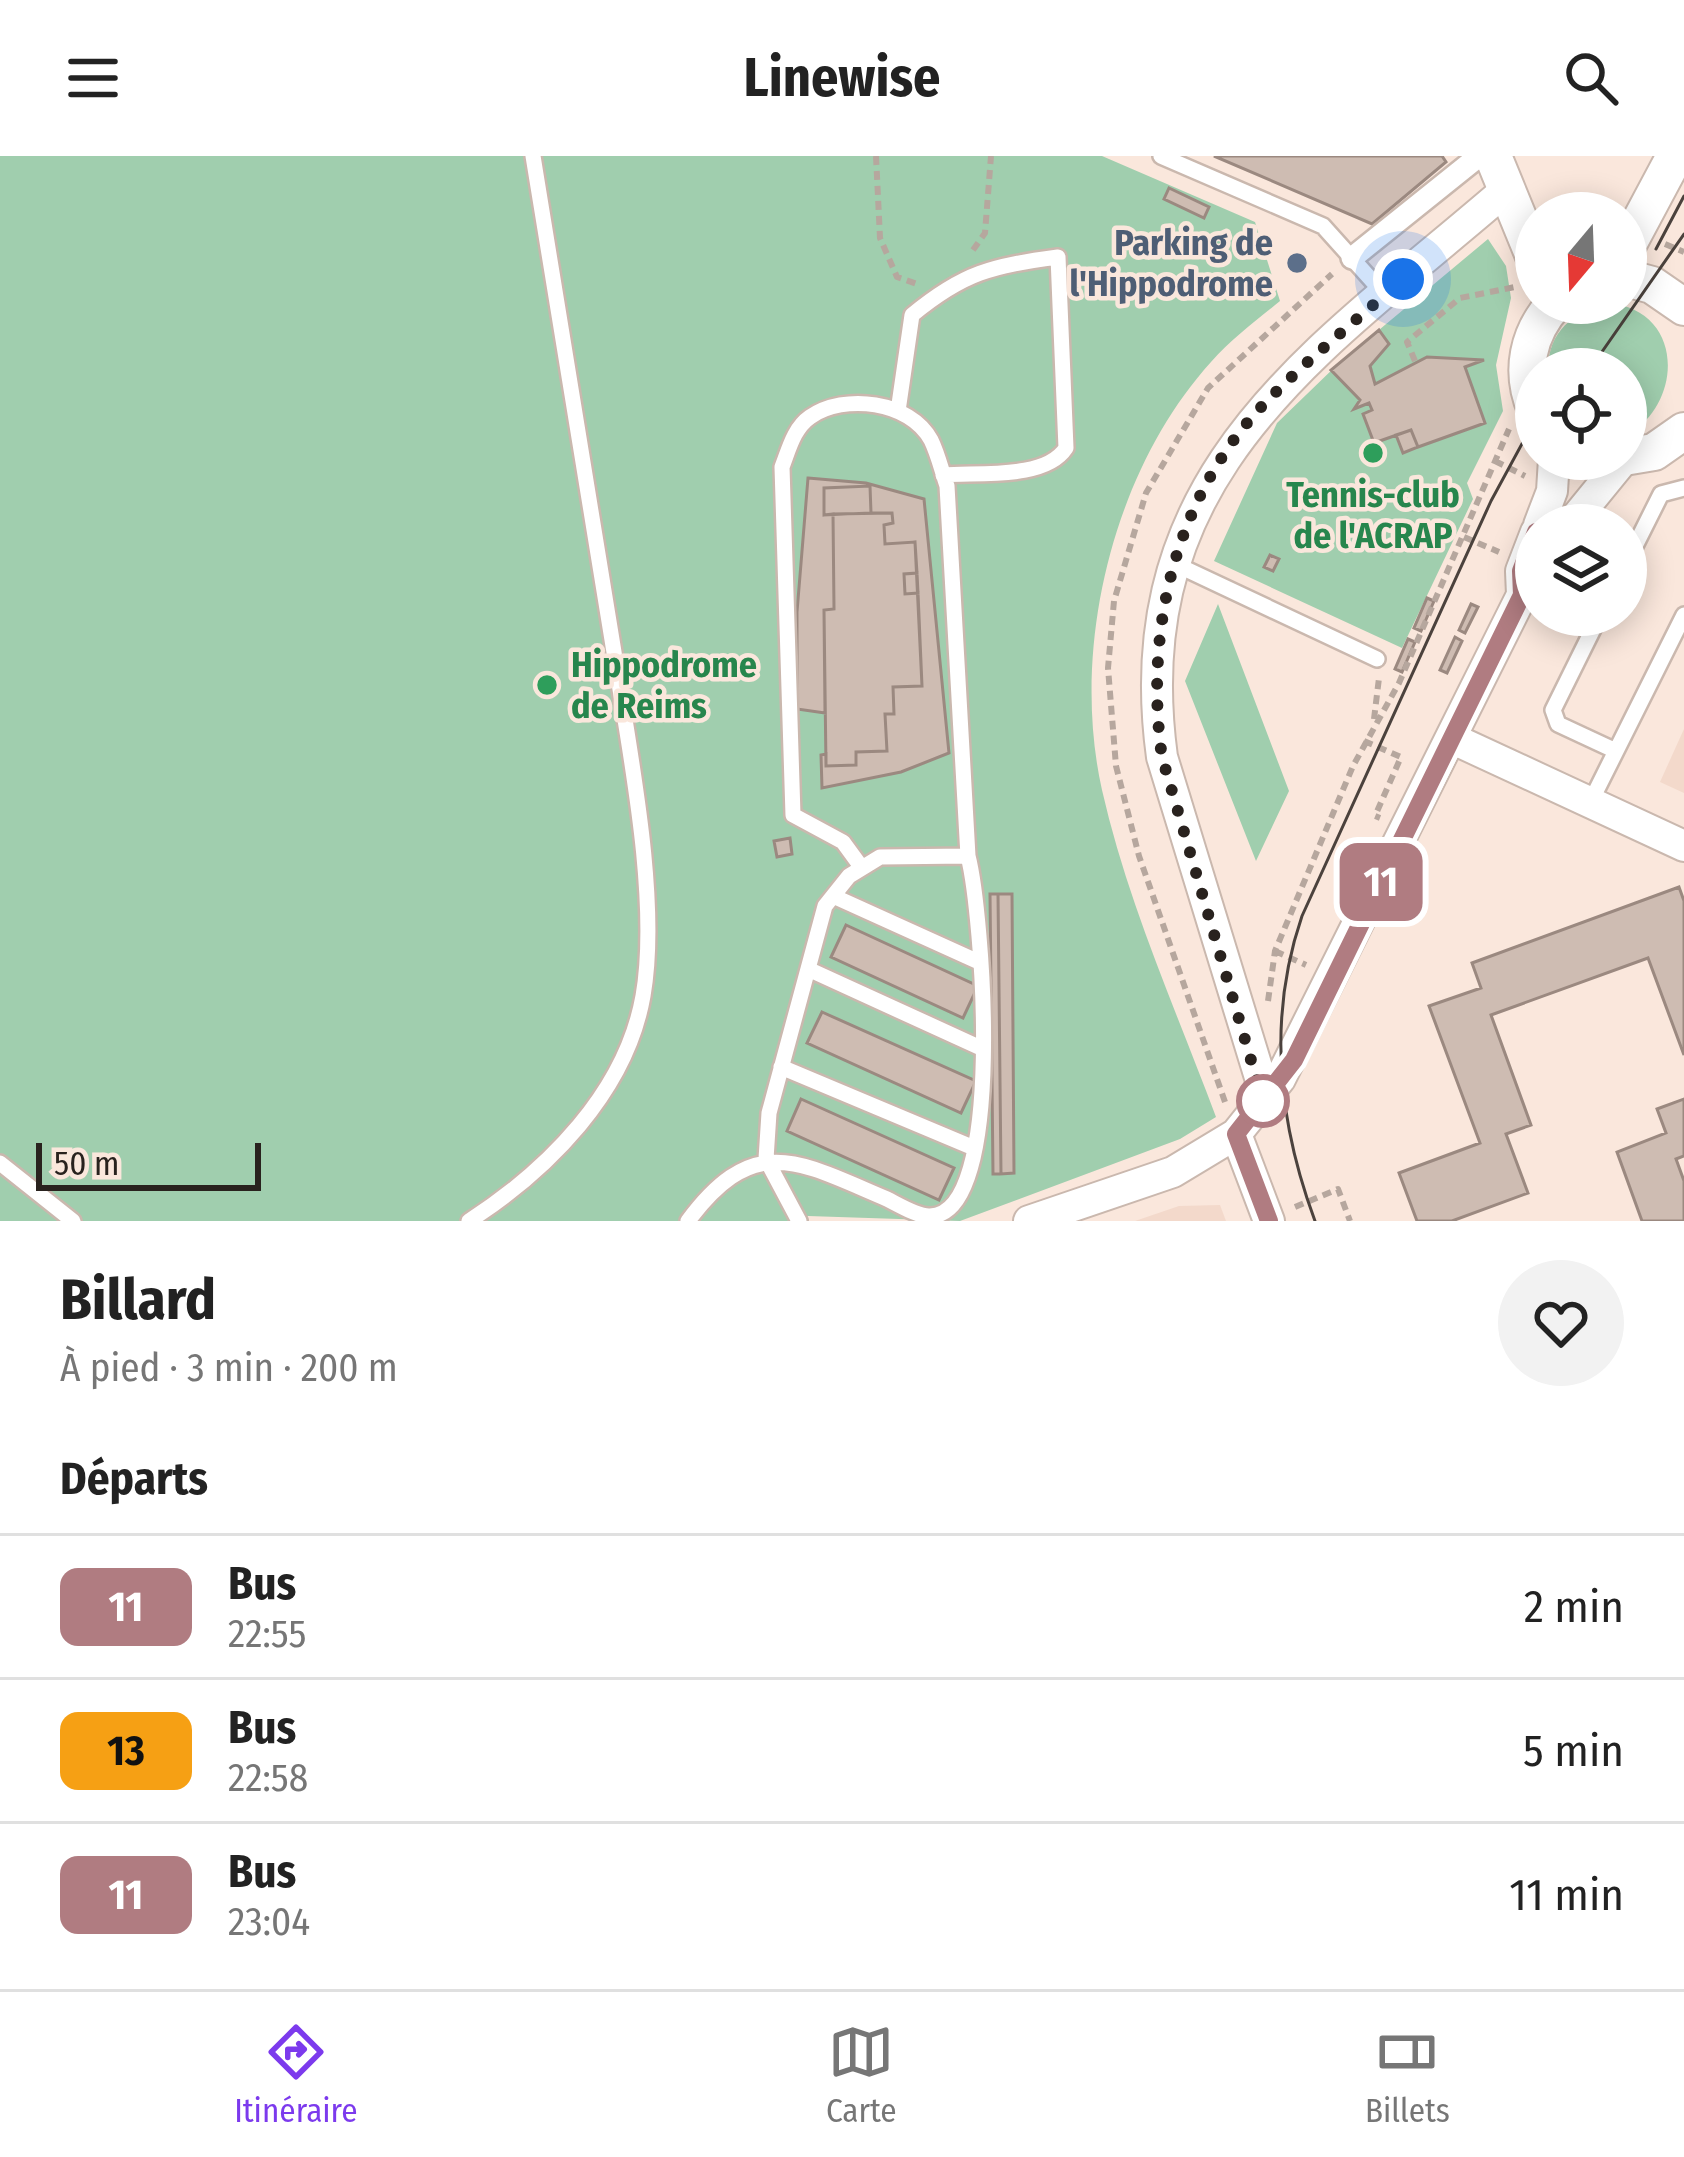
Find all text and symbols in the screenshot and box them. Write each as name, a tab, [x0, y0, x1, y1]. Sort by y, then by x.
icon: menu	[60, 45, 126, 111]
icon: search	[1558, 45, 1624, 111]
text: Linewise	[744, 46, 940, 110]
north arrow	[1515, 192, 1647, 324]
map controls	[1515, 192, 1647, 636]
place label: Parking de l'Hippodrome	[1070, 221, 1273, 306]
your location	[1373, 249, 1433, 309]
marker: Parking de l'Hippodrome	[1284, 250, 1310, 276]
button: locate	[1515, 348, 1647, 480]
marker: Tennis-club de l'ACRAP	[1360, 440, 1386, 466]
place label: Tennis-club de l'ACRAP	[1286, 473, 1460, 558]
button: layers	[1515, 504, 1647, 636]
place label: Hippodrome de Reims	[571, 643, 757, 728]
marker: Hippodrome de Reims	[534, 672, 560, 698]
line badge: 11	[1327, 843, 1435, 921]
text: 11	[1364, 857, 1398, 907]
unlabelled marker	[1238, 1076, 1288, 1126]
scale bar	[36, 1137, 261, 1190]
text: 50 m	[54, 1144, 119, 1184]
button: heart	[1498, 1260, 1624, 1386]
text: Billard	[60, 1266, 216, 1334]
text: À pied · 3 min · 200 m	[60, 1345, 398, 1391]
text: Départs	[60, 1452, 208, 1506]
text: Bus	[228, 1557, 296, 1611]
text: 2 min	[1524, 1580, 1624, 1634]
text: 11	[109, 1582, 143, 1632]
text: 22:55	[228, 1611, 306, 1657]
text: Bus	[228, 1701, 296, 1755]
text: 5 min	[1523, 1724, 1624, 1778]
text: 13	[107, 1726, 145, 1776]
text: 22:58	[228, 1755, 308, 1801]
text: Bus	[228, 1845, 296, 1899]
text: 11 min	[1509, 1868, 1624, 1922]
text: 11	[109, 1870, 143, 1920]
text: 23:04	[228, 1899, 310, 1945]
tab: Itinéraire	[234, 2019, 358, 2131]
tab: Carte	[826, 2019, 897, 2131]
tab: Billets	[1365, 2019, 1450, 2131]

